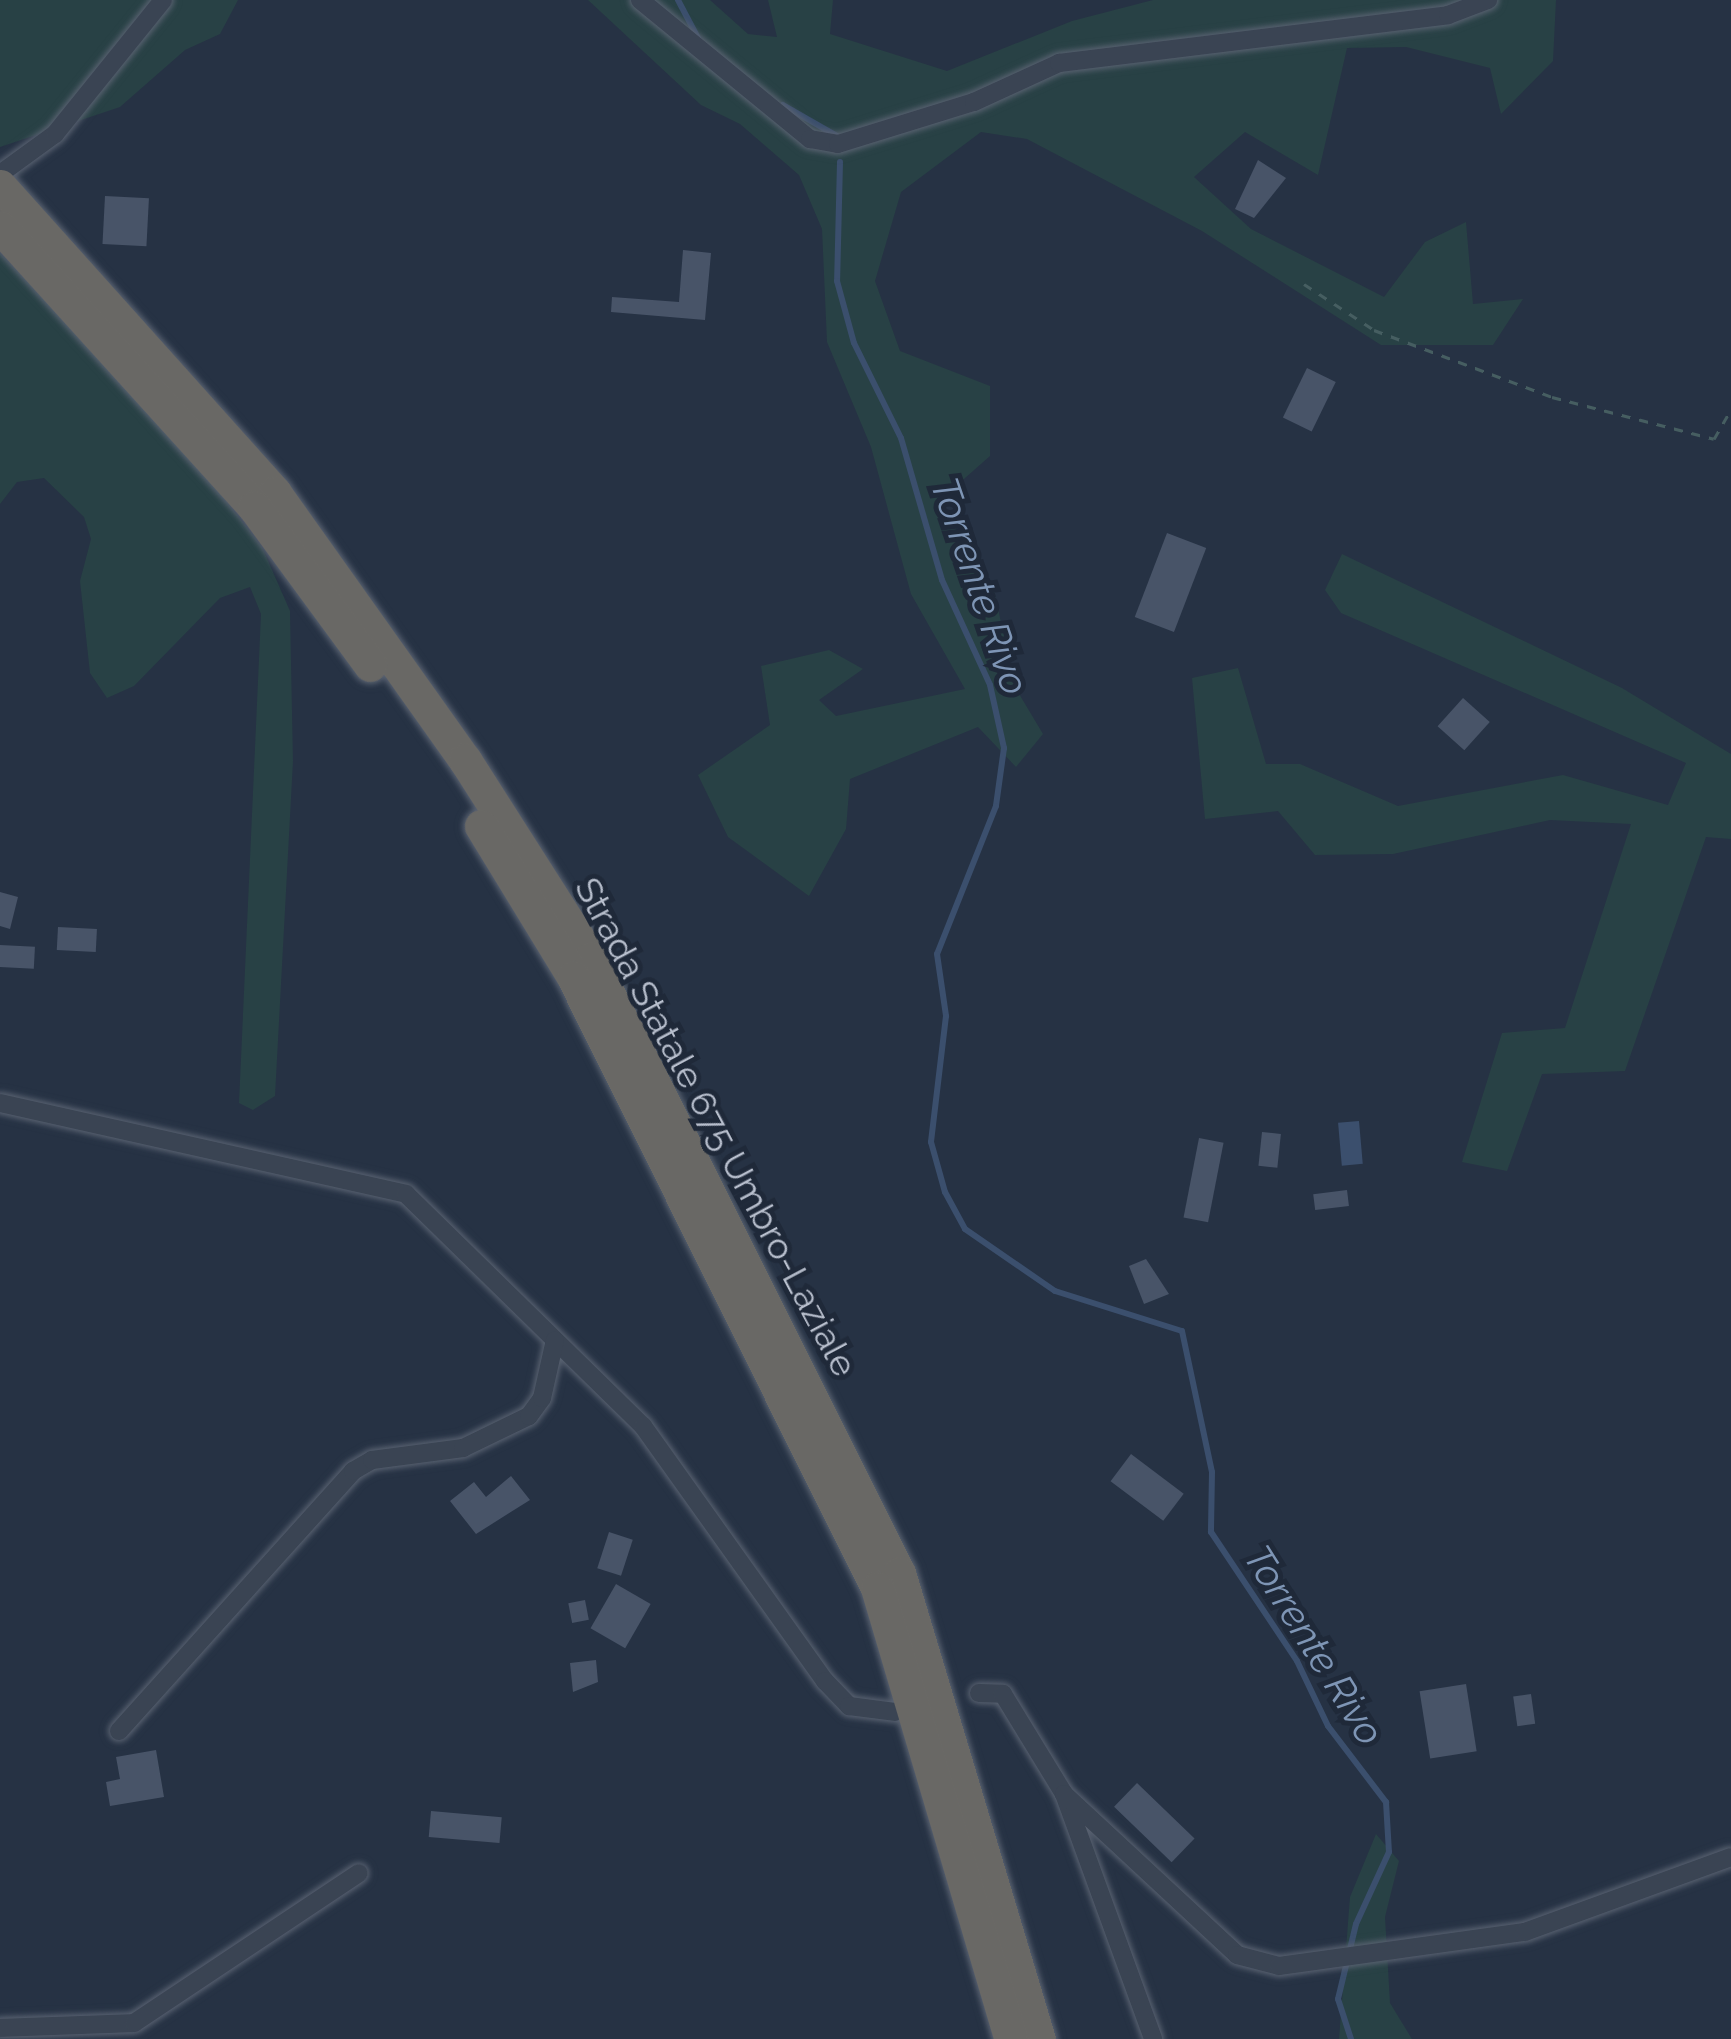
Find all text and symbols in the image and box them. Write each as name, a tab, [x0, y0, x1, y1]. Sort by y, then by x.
water label: Torrente Rivo	[921, 471, 1039, 701]
street label: Strada Statale 675 Umbro-Laziale	[566, 870, 866, 1384]
water label: Torrente Rivo	[1234, 1537, 1394, 1753]

